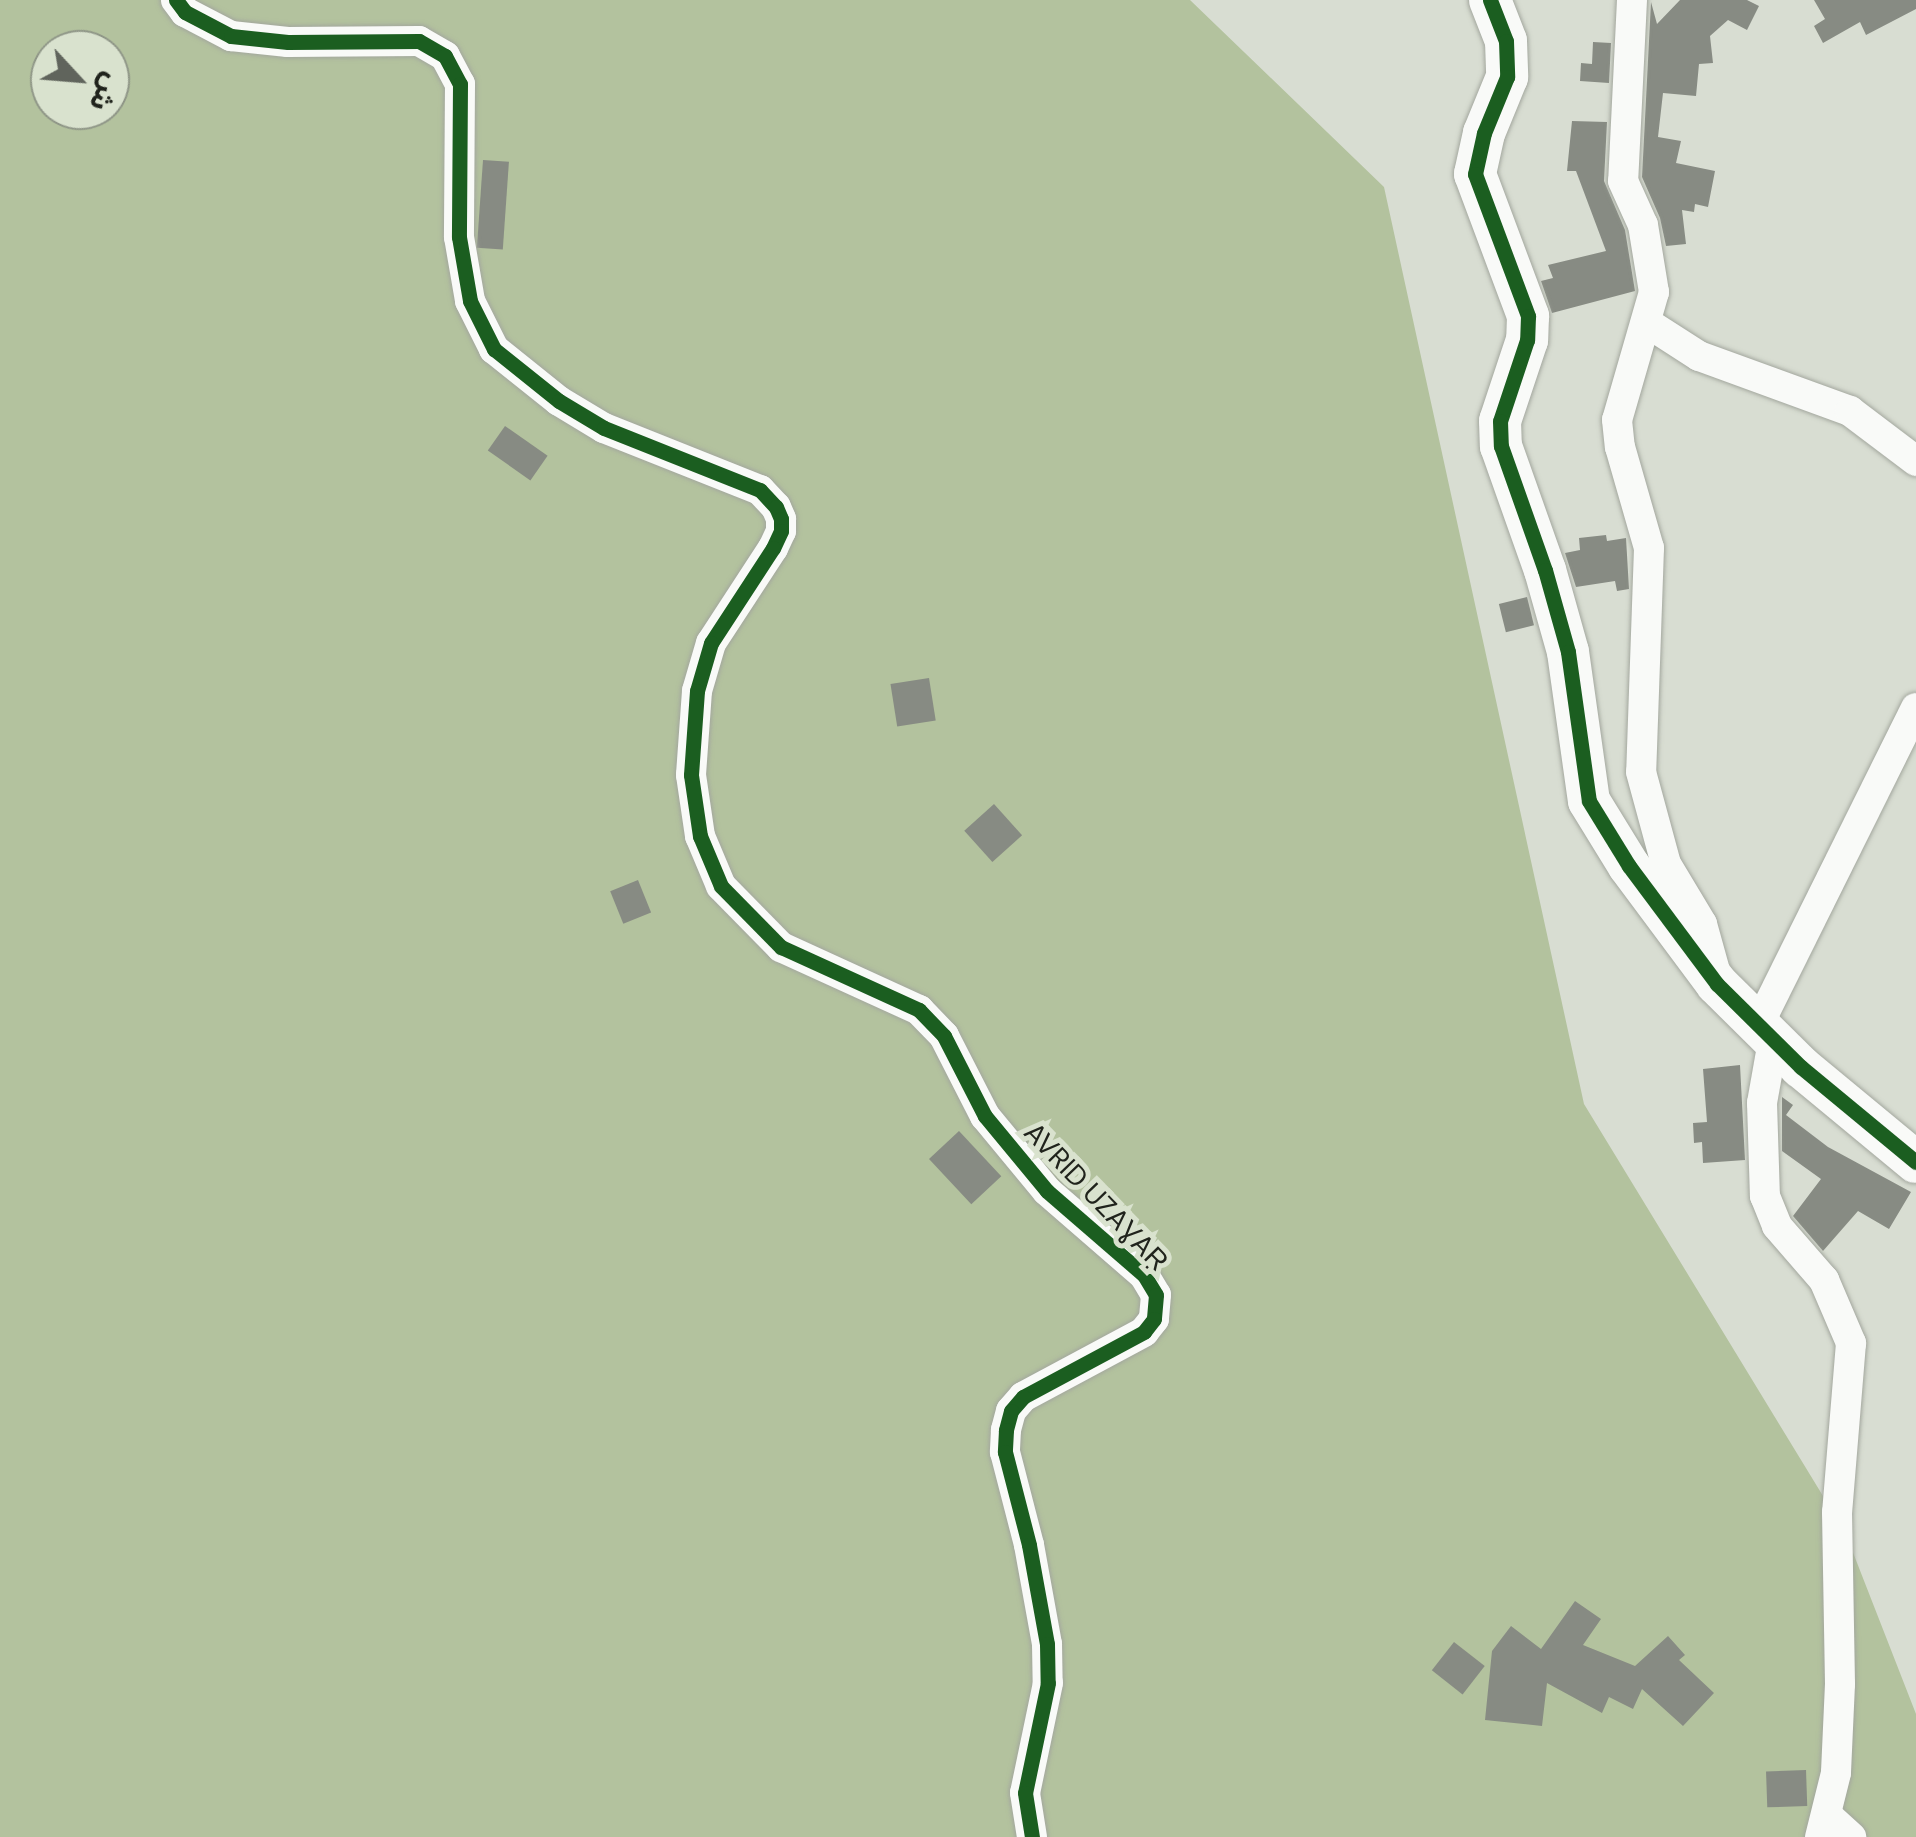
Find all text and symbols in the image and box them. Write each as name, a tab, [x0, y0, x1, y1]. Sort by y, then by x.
north arrow	[30, 30, 130, 130]
text: ش	[81, 67, 131, 118]
street label: AVRID UZAƔAṚ	[1017, 1116, 1175, 1278]

